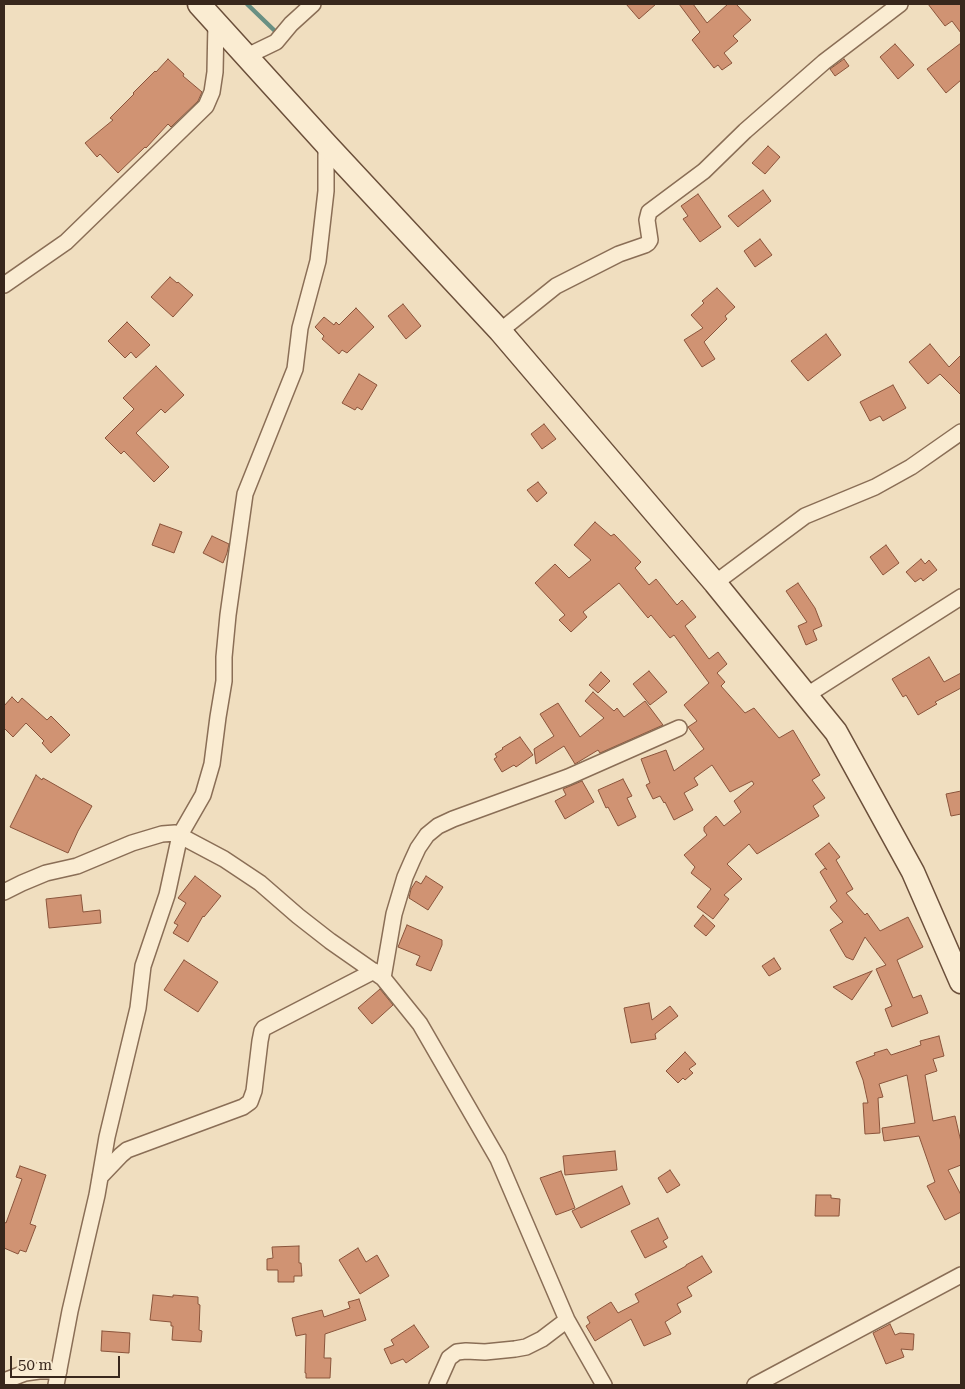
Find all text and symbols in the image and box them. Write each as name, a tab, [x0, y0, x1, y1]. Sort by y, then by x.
scale bar	[12, 1346, 122, 1378]
text: 50 m	[18, 1356, 52, 1374]

